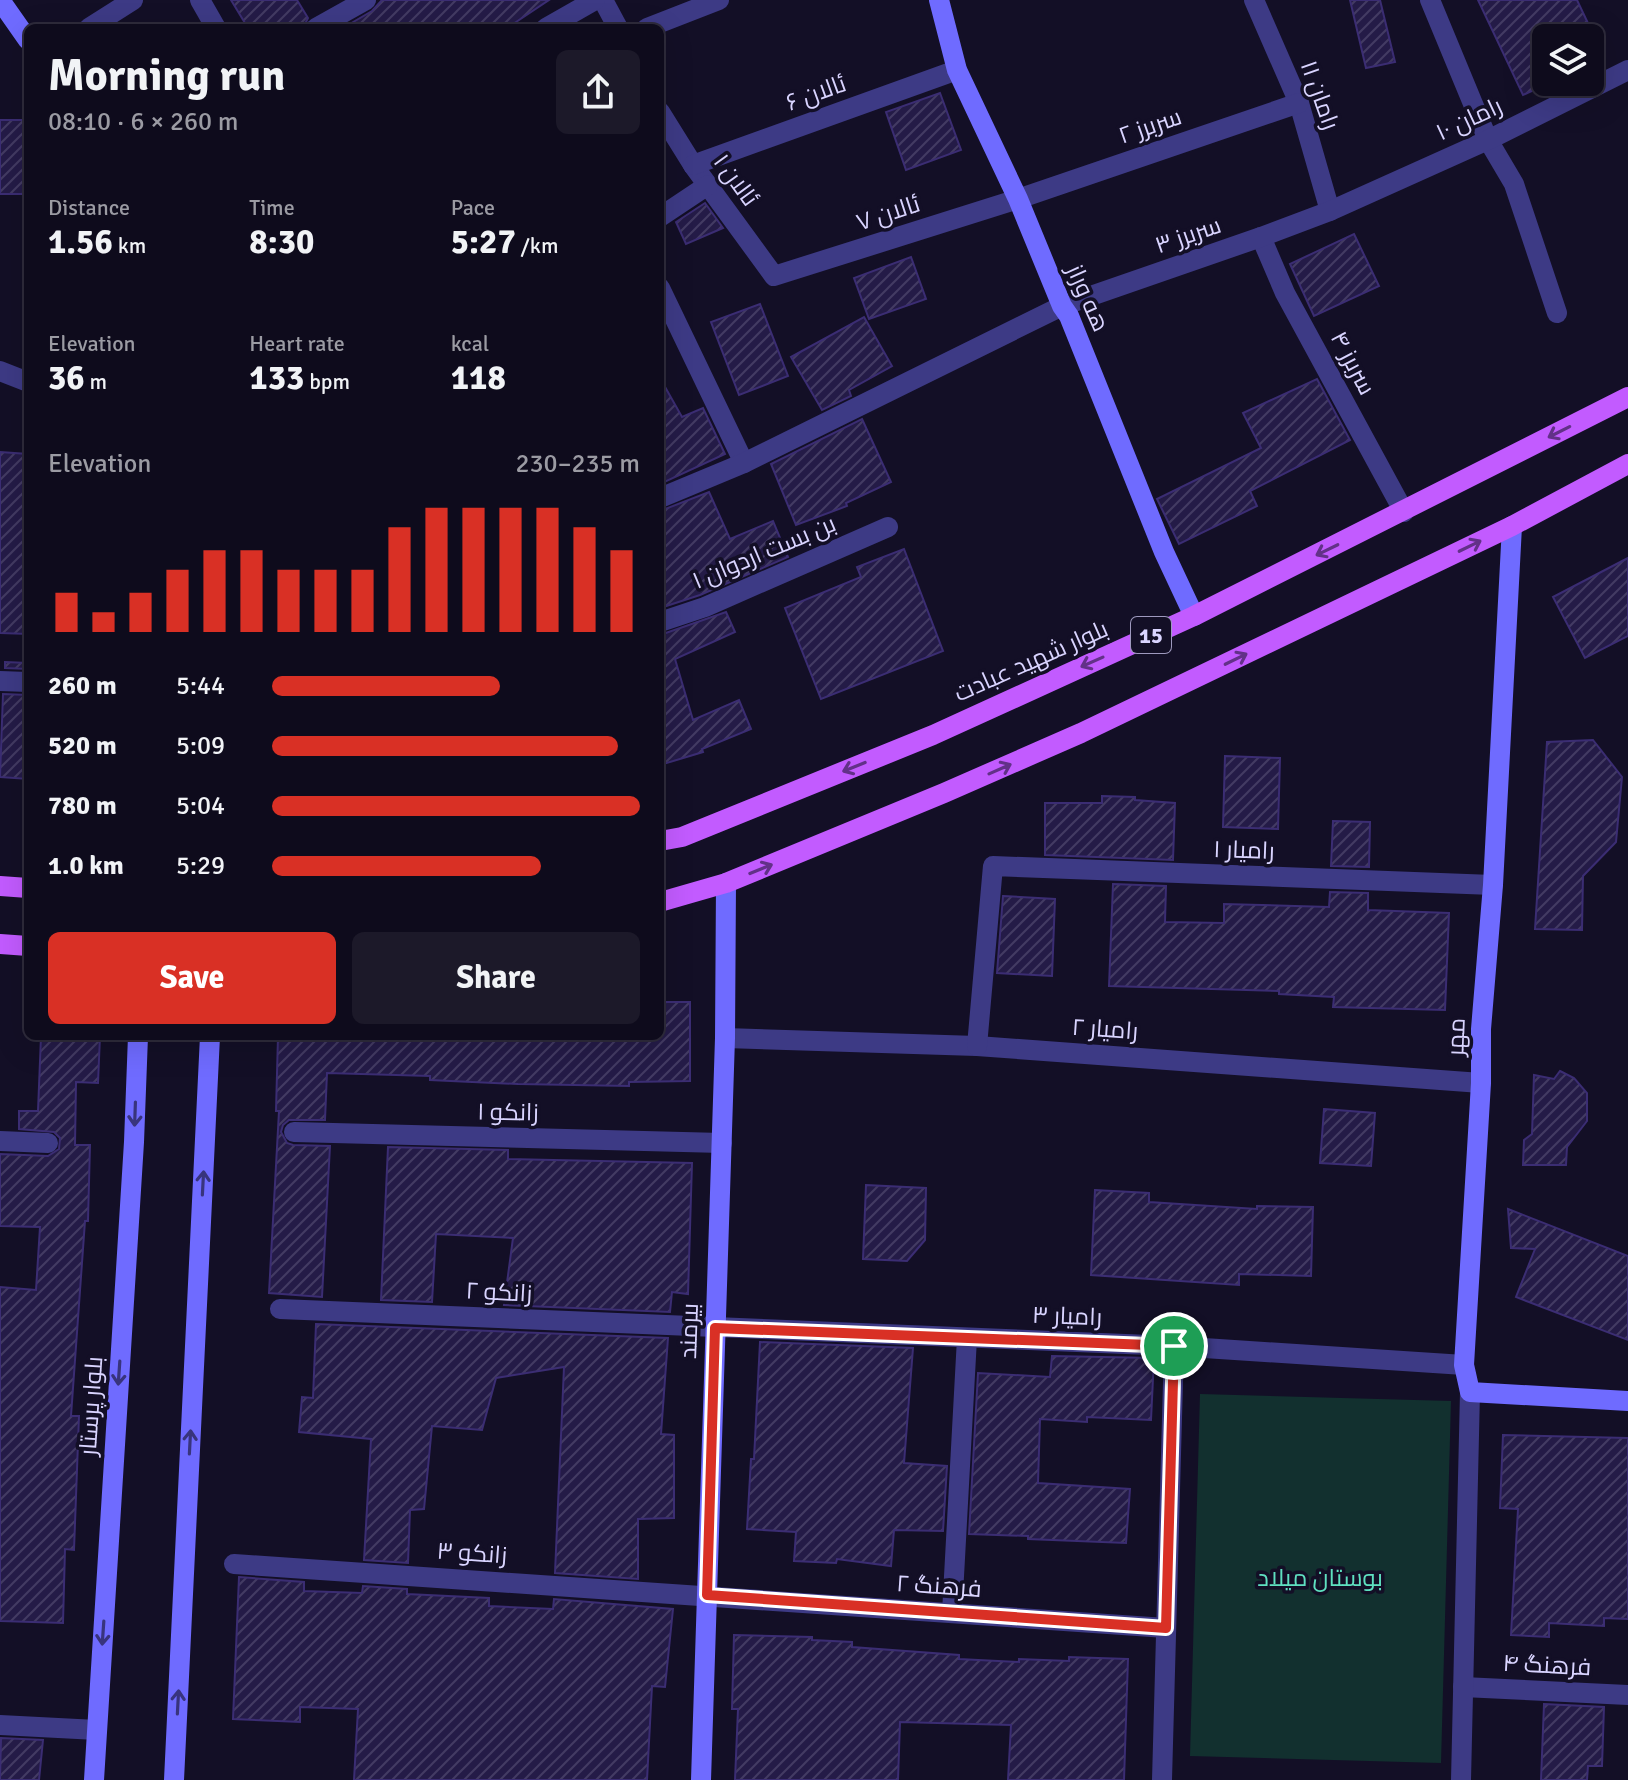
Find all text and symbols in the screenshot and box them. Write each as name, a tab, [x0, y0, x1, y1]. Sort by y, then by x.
map controls	[1532, 24, 1604, 96]
button: layers	[1532, 24, 1604, 96]
text: Morning run	[48, 49, 285, 103]
button: share	[556, 50, 640, 134]
street label: رامان ۱۱	[1294, 56, 1346, 134]
street label: ئالان ۶	[782, 68, 850, 118]
street label: رامان ۱۰	[1431, 91, 1507, 147]
street label: سربرز ۲	[1115, 101, 1185, 151]
text: 08:10 · 6 × 260 m	[48, 106, 239, 138]
street label: ئالان ۱	[707, 148, 765, 212]
street label: ئالان ۷	[852, 189, 924, 237]
text: Distance	[48, 194, 130, 221]
text: Time	[249, 194, 295, 221]
text: Pace	[451, 194, 495, 221]
street label: سربرز ۳	[1151, 210, 1225, 260]
text: 1.56	[48, 221, 113, 263]
text: 8:30	[249, 221, 314, 263]
text: 5:27	[451, 221, 516, 263]
text: km	[113, 232, 146, 259]
text: /km	[516, 232, 558, 259]
street label: هه وراز	[1059, 258, 1116, 336]
street label: سربرز ۴	[1324, 326, 1382, 400]
text: Elevation	[48, 330, 136, 357]
text: Heart rate	[249, 330, 345, 357]
text: kcal	[451, 330, 489, 357]
text: 36	[48, 357, 85, 399]
text: 133	[249, 357, 304, 399]
text: 118	[451, 357, 506, 399]
text: m	[85, 368, 107, 395]
text: bpm	[304, 368, 350, 395]
one-way arrow	[1547, 425, 1571, 441]
text: Elevation	[48, 448, 152, 480]
text: 230–235 m	[516, 448, 640, 480]
street label: بن بست اردوان ۱	[688, 508, 840, 596]
one-way arrow	[1458, 538, 1482, 553]
one-way arrow	[1315, 543, 1339, 558]
street label: بلوار شهید عبادت	[949, 614, 1113, 708]
road number: 15	[1131, 617, 1171, 653]
one-way arrow	[1224, 650, 1247, 665]
one-way arrow	[1081, 655, 1105, 670]
text: 260 m	[48, 670, 117, 702]
text: 5:44	[176, 670, 225, 702]
text: 520 m	[48, 730, 117, 762]
text: 5:09	[176, 730, 225, 762]
one-way arrow	[842, 760, 867, 775]
one-way arrow	[988, 760, 1012, 775]
text: 780 m	[48, 790, 117, 822]
text: 5:04	[176, 790, 225, 822]
street label: رامیار ۱	[1213, 834, 1275, 866]
text: 1.0 km	[48, 850, 124, 882]
text: 5:29	[176, 850, 225, 882]
one-way arrow	[748, 861, 773, 875]
button: Save	[48, 932, 336, 1024]
button: Share	[352, 932, 640, 1024]
street label: رامیار ۲	[1071, 1012, 1139, 1046]
street label: مهر	[1440, 1017, 1472, 1059]
street label: زانکو ۱	[477, 1096, 539, 1128]
one-way arrow	[128, 1100, 143, 1127]
one-way arrow	[195, 1170, 210, 1197]
street label: زانکو ۲	[465, 1275, 533, 1309]
street label: رامیار ۳	[1031, 1300, 1103, 1332]
street label: بیرمند	[673, 1303, 705, 1359]
pin	[1140, 1312, 1208, 1380]
icon: arrive	[1152, 1324, 1196, 1368]
street label: بلوار پرستار	[72, 1355, 110, 1459]
one-way arrow	[111, 1359, 126, 1386]
one-way arrow	[183, 1429, 198, 1456]
street label: زانکو ۳	[436, 1536, 508, 1570]
park label: بوستان میلاد	[1257, 1563, 1383, 1593]
street label: فرهنگ ۲	[895, 1568, 983, 1604]
one-way arrow	[95, 1619, 110, 1646]
street label: فرهنگ ۴	[1502, 1648, 1592, 1682]
one-way arrow	[171, 1689, 186, 1716]

